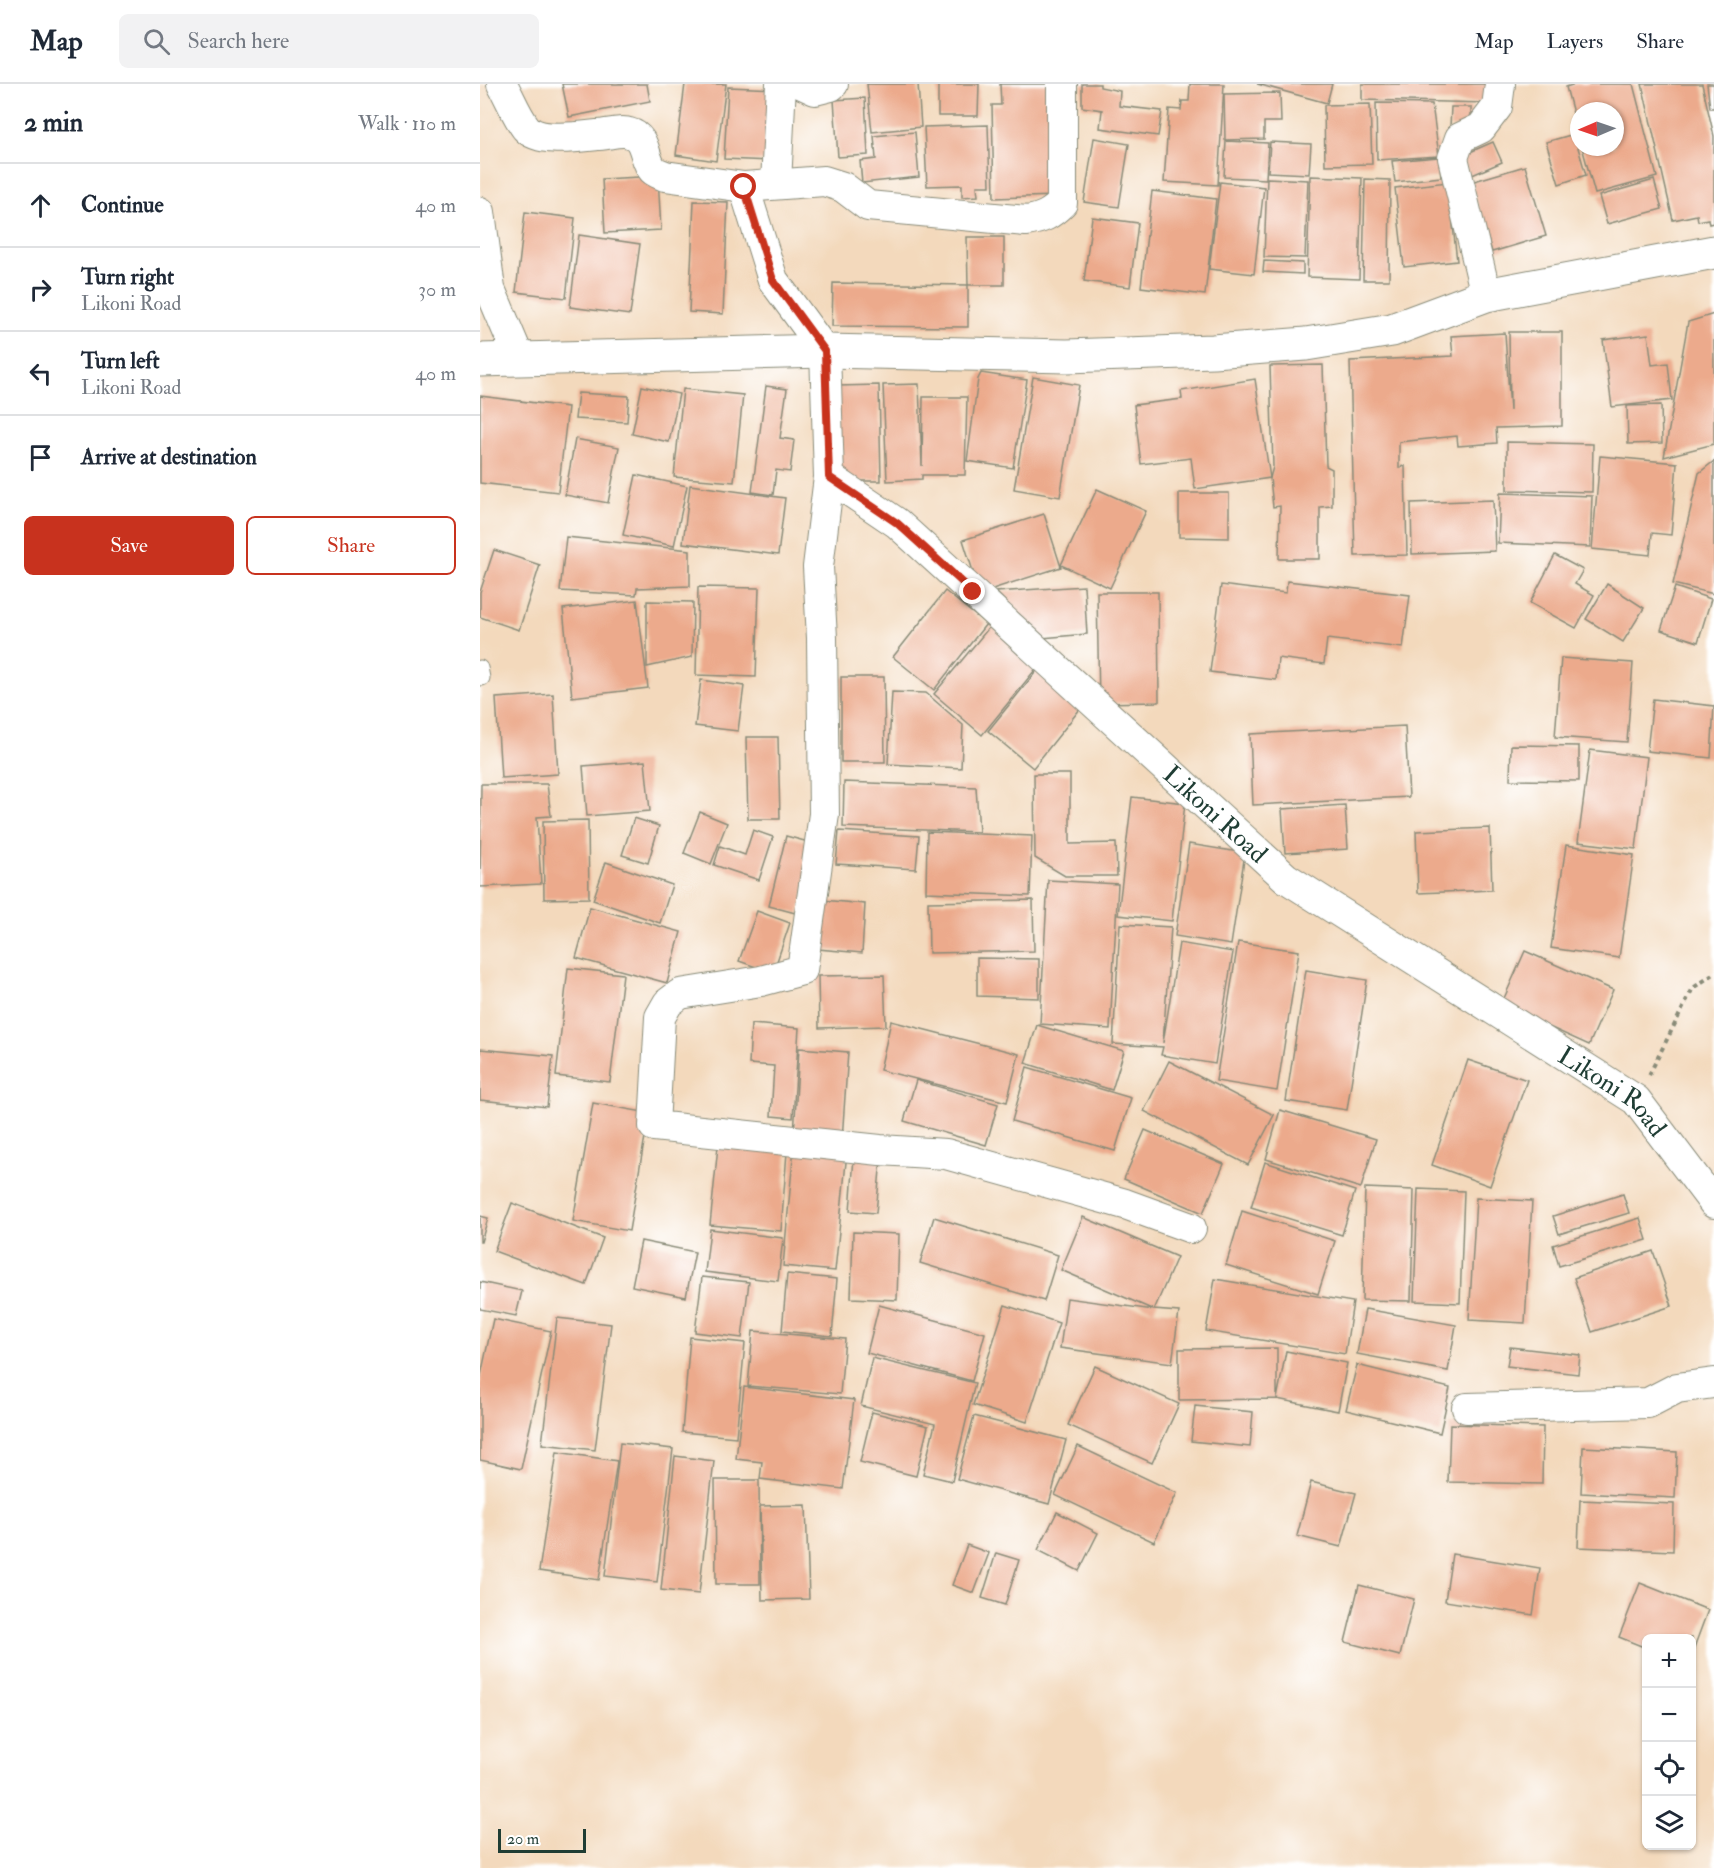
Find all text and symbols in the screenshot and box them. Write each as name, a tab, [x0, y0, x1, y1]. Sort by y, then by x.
search box	[119, 14, 539, 68]
text: Map	[30, 24, 83, 59]
icon: search	[140, 25, 173, 58]
text: Search here	[188, 27, 289, 55]
text: Map	[1474, 28, 1514, 55]
text: Layers	[1547, 28, 1603, 55]
text: Share	[1636, 28, 1684, 55]
north arrow	[1570, 102, 1624, 156]
text: 2 min	[24, 107, 83, 139]
text: Walk · 110 m	[358, 111, 456, 136]
route start	[730, 173, 756, 199]
icon: ahead	[24, 189, 57, 222]
text: Continue	[81, 191, 164, 219]
text: 40 m	[415, 193, 456, 218]
text: Turn right	[81, 263, 174, 291]
icon: right	[24, 273, 57, 306]
text: 30 m	[418, 277, 456, 302]
text: Likoni Road	[81, 291, 181, 316]
text: Turn left	[81, 347, 160, 375]
icon: left	[24, 357, 57, 390]
text: 40 m	[415, 361, 456, 386]
text: Likoni Road	[81, 375, 181, 400]
icon: arrive	[24, 441, 57, 474]
text: Arrive at destination	[81, 443, 257, 471]
button: Save	[24, 516, 234, 575]
button: Share	[246, 516, 456, 575]
route end	[959, 578, 985, 604]
street label: Likoni Road	[1156, 759, 1274, 870]
street label: Likoni Road	[1552, 1040, 1673, 1144]
map controls	[1642, 1634, 1696, 1850]
button: +	[1642, 1634, 1696, 1688]
button: −	[1642, 1688, 1696, 1742]
button: locate	[1642, 1742, 1696, 1796]
button: layers	[1642, 1796, 1696, 1850]
scale bar	[498, 1826, 586, 1854]
text: 20 m	[507, 1829, 539, 1849]

